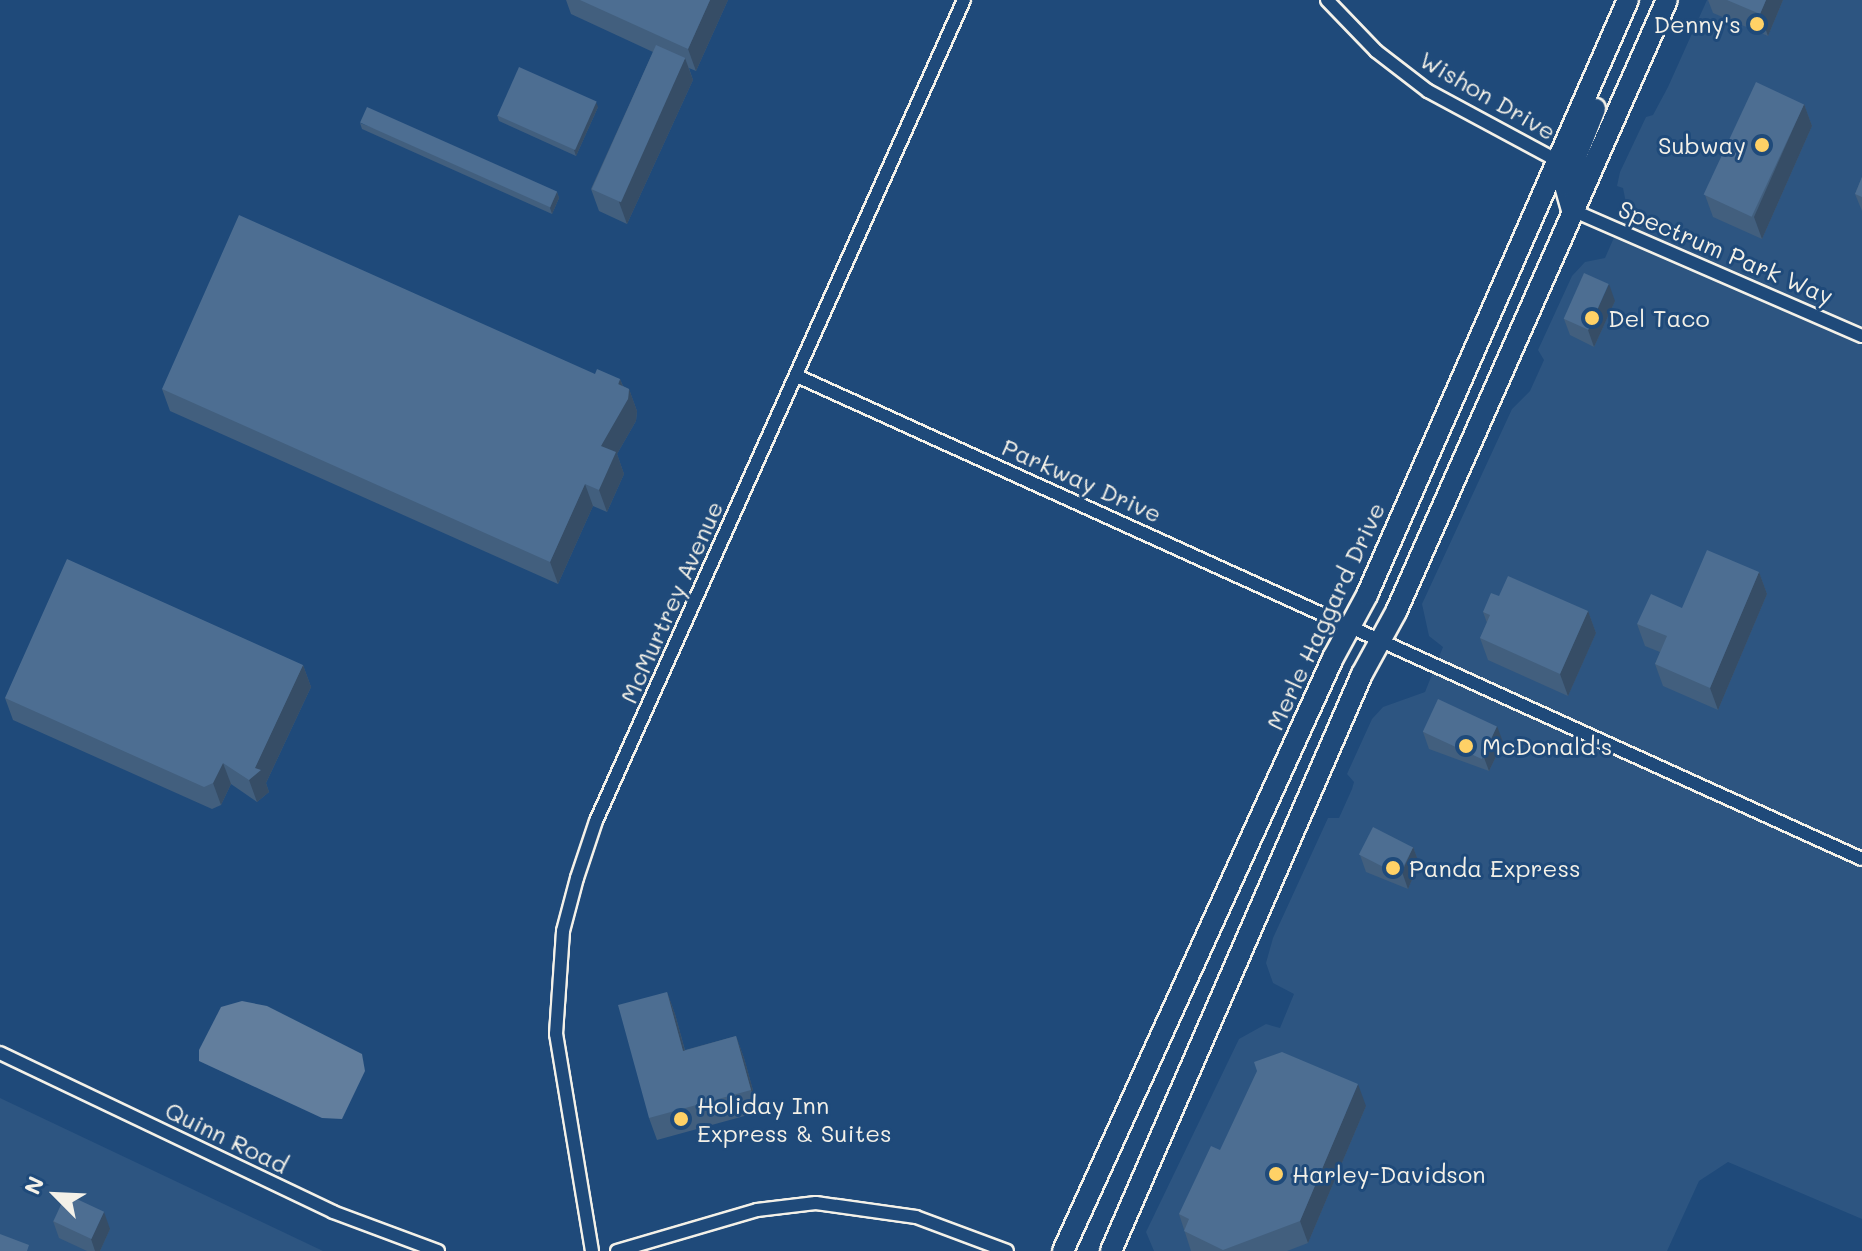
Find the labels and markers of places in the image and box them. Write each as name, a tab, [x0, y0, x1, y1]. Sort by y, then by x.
place label: Denny's	[1654, 10, 1741, 38]
marker: Denny's	[1748, 15, 1766, 33]
place label: Subway	[1658, 131, 1746, 159]
marker: Subway	[1753, 136, 1771, 154]
place label: Del Taco	[1608, 304, 1710, 332]
marker: Del Taco	[1583, 309, 1601, 327]
place label: McDonald's	[1482, 732, 1612, 760]
marker: McDonald's	[1457, 737, 1475, 755]
place label: Panda Express	[1409, 854, 1581, 882]
marker: Panda Express	[1384, 859, 1402, 877]
place label: Holiday Inn Express & Suites	[697, 1091, 892, 1147]
marker: Holiday Inn Express & Suites	[672, 1110, 690, 1128]
place label: Harley-Davidson	[1292, 1160, 1486, 1188]
marker: Harley-Davidson	[1267, 1165, 1285, 1183]

